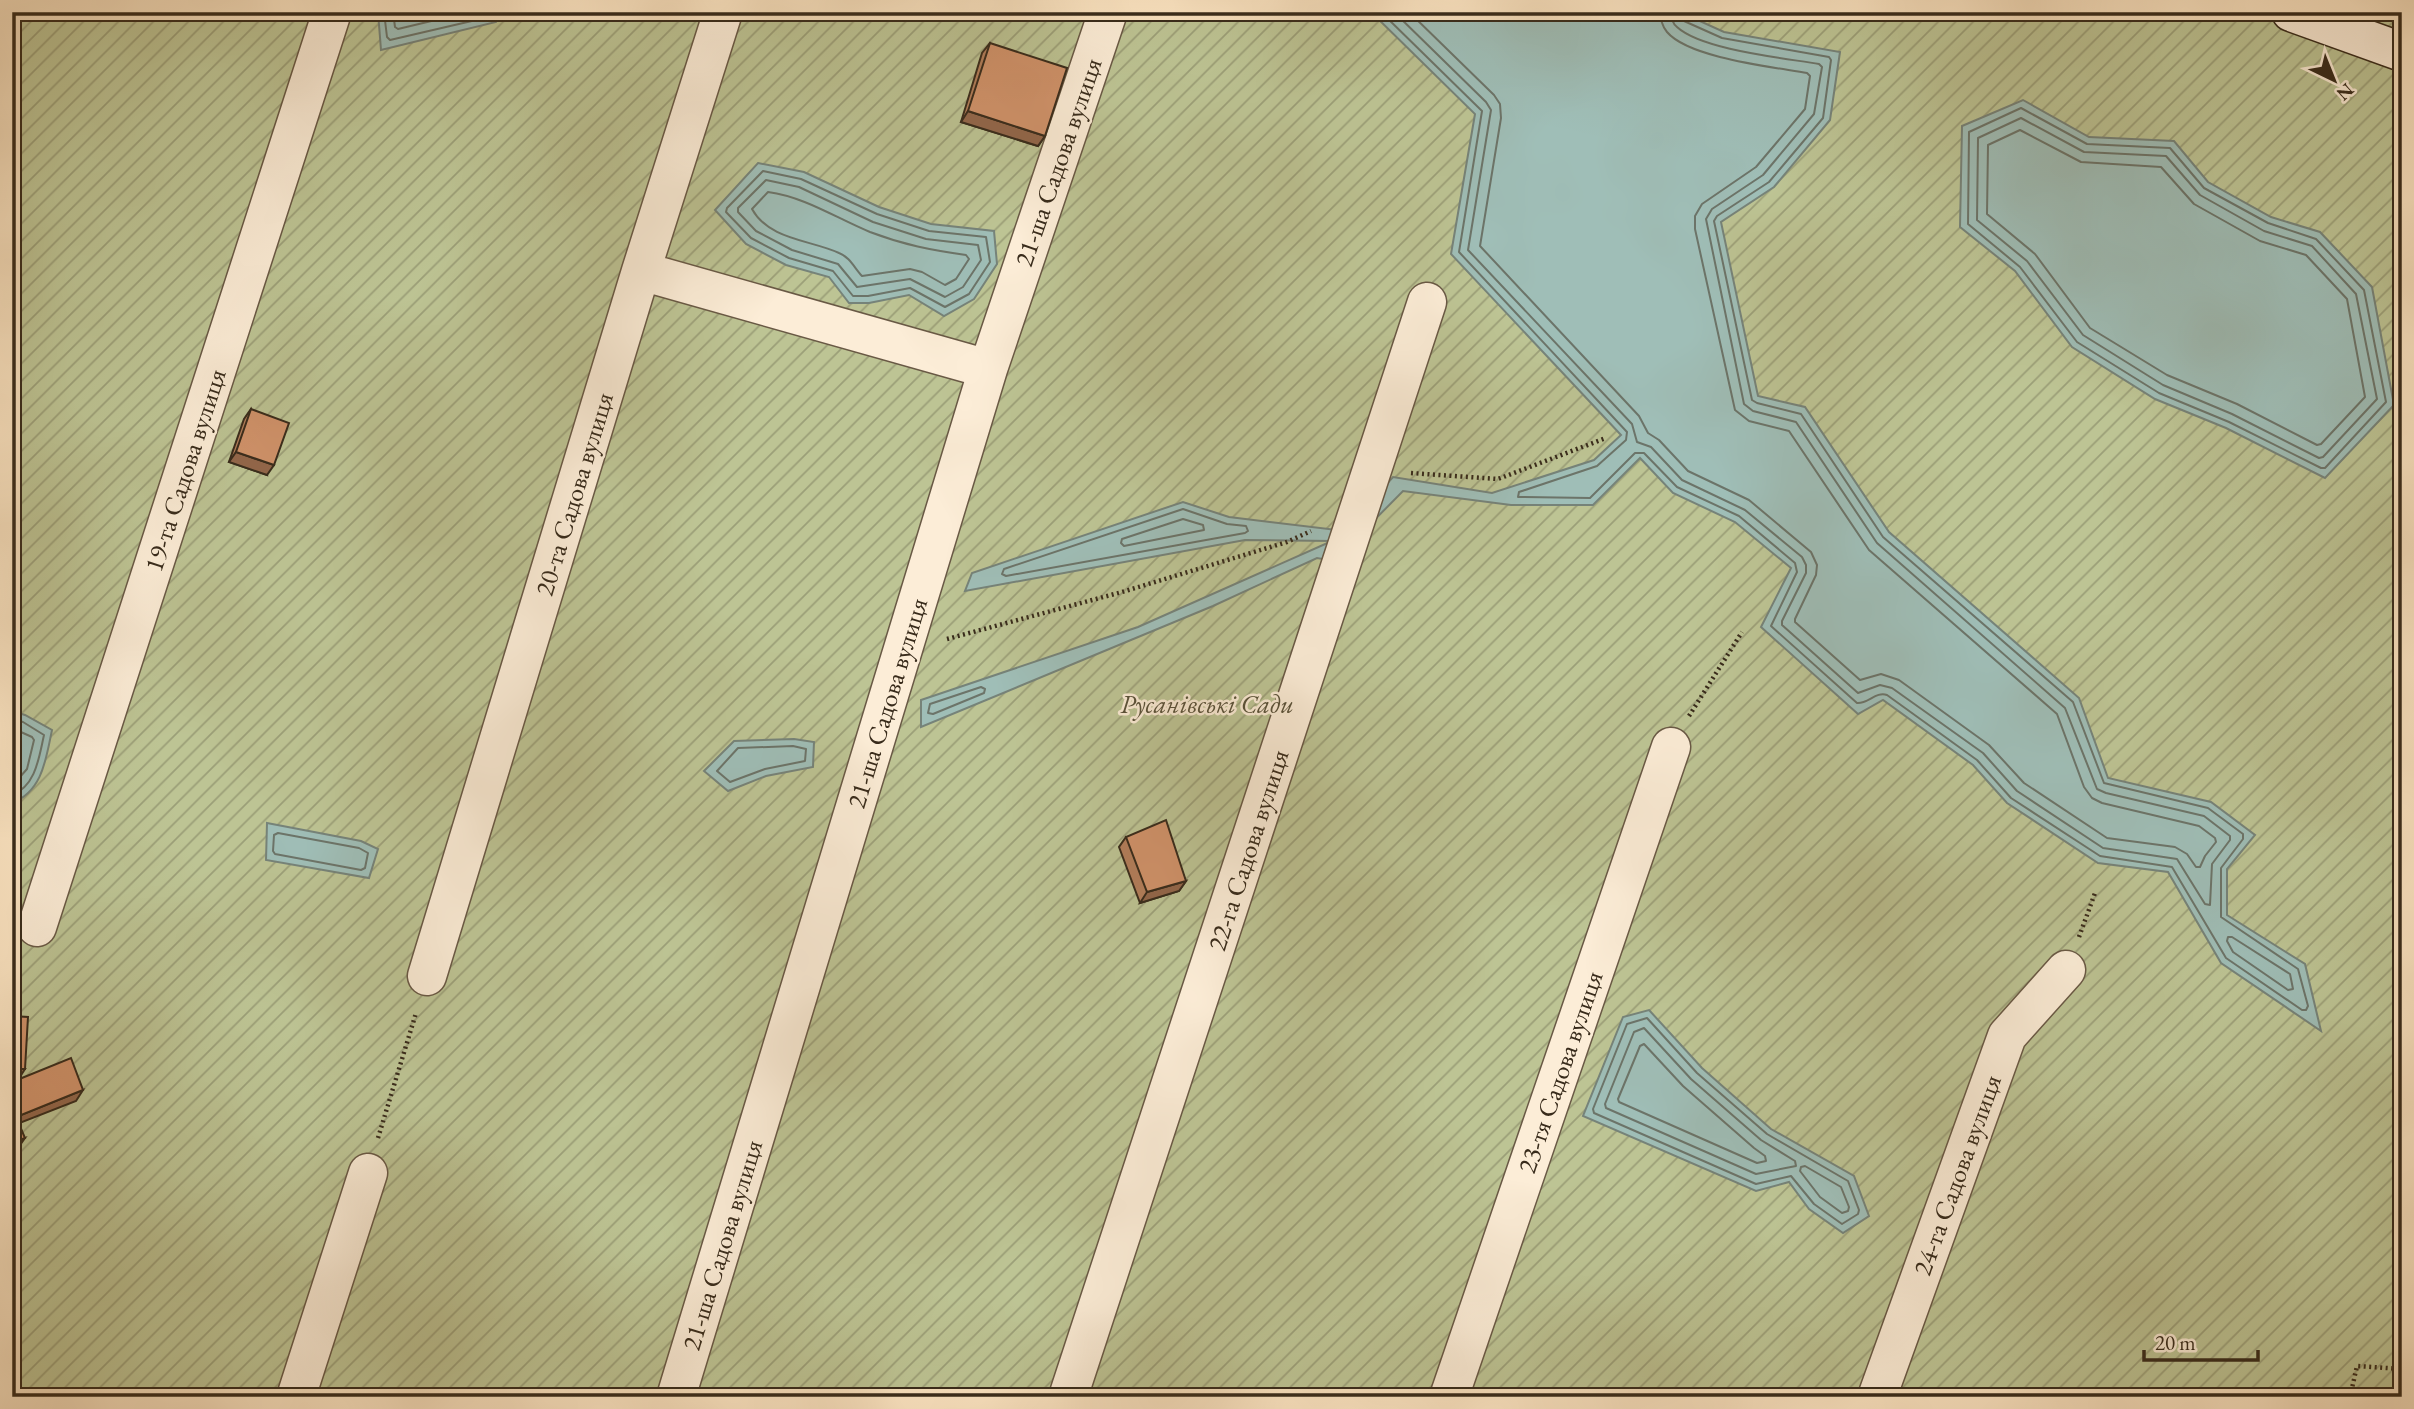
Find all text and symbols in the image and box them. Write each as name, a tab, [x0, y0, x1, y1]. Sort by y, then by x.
north arrow	[2298, 46, 2368, 116]
street label: 21-ша Садова вулиця	[1006, 53, 1110, 271]
text: N	[2331, 78, 2359, 107]
street label: 19-та Садова вулиця	[136, 364, 234, 576]
street label: 20-та Садова вулиця	[527, 388, 621, 600]
street label: 21-ша Садова вулиця	[839, 594, 935, 812]
park label: Русанівські Сади	[1120, 687, 1294, 721]
street label: 22-га Садова вулиця	[1199, 745, 1297, 955]
street label: 23-тя Садова вулиця	[1509, 966, 1611, 1178]
street label: 24-та Садова вулиця	[1905, 1070, 2009, 1280]
street label: 21-ша Садова вулиця	[674, 1136, 770, 1354]
scale bar	[2144, 1318, 2258, 1362]
text: 20 m	[2155, 1329, 2196, 1356]

